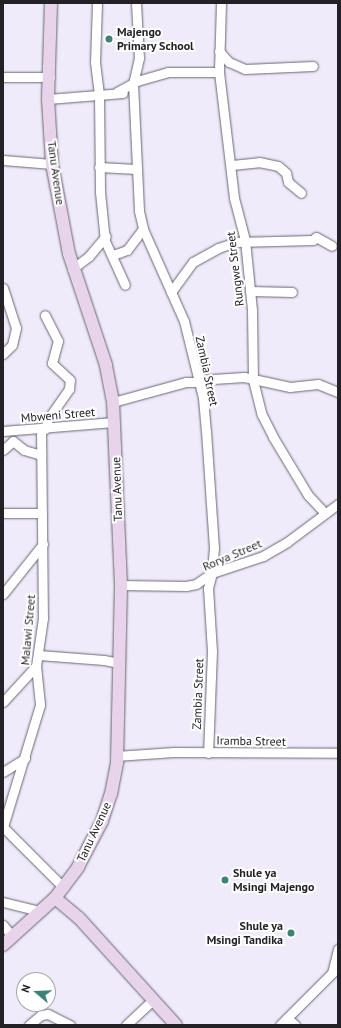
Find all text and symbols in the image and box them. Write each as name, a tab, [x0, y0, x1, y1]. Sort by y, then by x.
place label: Majengo Primary School	[117, 25, 194, 53]
marker: Majengo Primary School	[104, 34, 114, 44]
street label: Tanu Avenue	[44, 140, 68, 206]
street label: Rungwe Street	[223, 231, 247, 307]
street label: Zambia Street	[193, 335, 221, 407]
street label: Mbweni Street	[20, 405, 96, 425]
street label: Tanu Avenue	[109, 456, 125, 522]
street label: Rorya Street	[200, 536, 264, 574]
street label: Malawi Street	[18, 594, 38, 666]
street label: Zambia Street	[190, 658, 206, 730]
street label: Iramba Street	[216, 733, 286, 749]
street label: Tanu Avenue	[74, 799, 114, 865]
place label: Shule ya Msingi Majengo	[233, 866, 314, 894]
marker: Shule ya Msingi Majengo	[220, 875, 230, 885]
place label: Shule ya Msingi Tandika	[206, 919, 283, 947]
marker: Shule ya Msingi Tandika	[286, 928, 296, 938]
north arrow	[16, 972, 56, 1012]
text: N	[18, 983, 33, 994]

